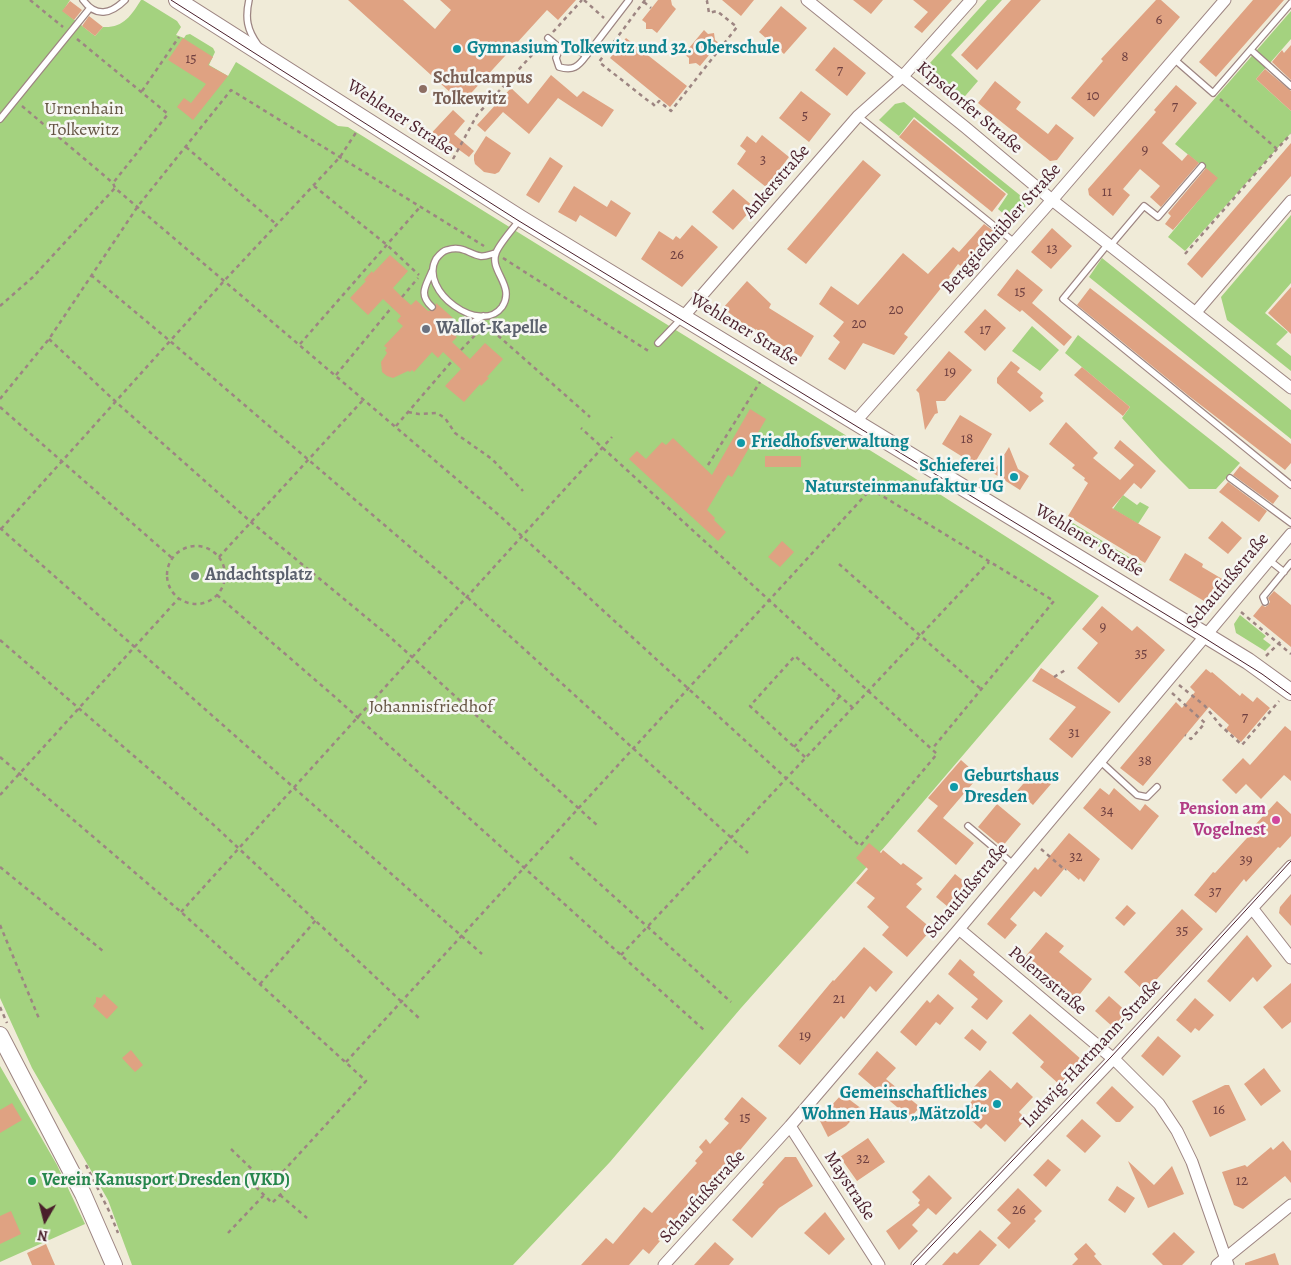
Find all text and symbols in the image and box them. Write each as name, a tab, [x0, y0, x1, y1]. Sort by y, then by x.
house number: 6	[1156, 11, 1162, 29]
place label: Gymnasium Tolkewitz und 32. Oberschule	[467, 38, 780, 60]
marker: Gymnasium Tolkewitz und 32. Oberschule	[451, 43, 463, 55]
house number: 8	[1121, 48, 1129, 66]
house number: 15	[185, 50, 197, 68]
street label: Kipsdorfer Straße	[911, 57, 1027, 159]
house number: 7	[837, 62, 843, 80]
place label: Schulcampus Tolkewitz	[433, 68, 533, 110]
street label: Wehlener Straße	[342, 75, 458, 161]
marker: Schulcampus Tolkewitz	[417, 83, 429, 95]
house number: 10	[1086, 87, 1100, 105]
house number: 7	[1172, 98, 1178, 116]
park label: Urnenhain Tolkewitz	[44, 99, 124, 142]
house number: 5	[802, 107, 808, 125]
street label: Ankerstraße	[739, 141, 815, 223]
house number: 9	[1142, 141, 1148, 159]
house number: 3	[760, 151, 766, 169]
street label: Berggießhübler Straße	[938, 159, 1066, 299]
house number: 11	[1102, 183, 1112, 201]
house number: 13	[1046, 240, 1058, 258]
house number: 26	[670, 246, 684, 264]
house number: 15	[1014, 283, 1026, 301]
street label: Wehlener Straße	[686, 289, 802, 371]
house number: 20	[888, 301, 904, 319]
house number: 20	[851, 315, 867, 333]
place label: Wallot-Kapelle	[436, 318, 547, 340]
house number: 17	[979, 321, 991, 339]
marker: Wallot-Kapelle	[420, 323, 432, 335]
house number: 19	[944, 363, 956, 381]
house number: 18	[961, 430, 973, 448]
place label: Friedhofsverwaltung	[751, 432, 909, 454]
marker: Friedhofsverwaltung	[735, 437, 747, 449]
place label: Schieferei | Natursteinmanufaktur UG	[805, 456, 1004, 498]
marker: Schieferei | Natursteinmanufaktur UG	[1008, 471, 1020, 483]
street label: Wehlener Straße	[1031, 500, 1147, 582]
street label: Schaufußstraße	[1182, 529, 1274, 633]
place label: Andachtsplatz	[205, 565, 312, 587]
marker: Andachtsplatz	[189, 570, 201, 582]
house number: 9	[1100, 618, 1106, 636]
house number: 35	[1135, 645, 1147, 663]
park label: Johannisfriedhof	[369, 697, 493, 719]
house number: 7	[1242, 709, 1248, 727]
house number: 31	[1068, 724, 1080, 742]
house number: 38	[1138, 752, 1152, 770]
place label: Geburtshaus Dresden	[964, 766, 1059, 809]
marker: Geburtshaus Dresden	[948, 781, 960, 793]
place label: Pension am Vogelnest	[1179, 799, 1266, 842]
house number: 34	[1100, 802, 1114, 820]
marker: Pension am Vogelnest	[1270, 814, 1282, 826]
street label: Schaufußstraße	[921, 839, 1013, 943]
house number: 32	[1069, 848, 1083, 866]
house number: 39	[1239, 851, 1253, 869]
house number: 37	[1209, 883, 1221, 901]
house number: 35	[1176, 922, 1188, 940]
street label: Polenzstraße	[1003, 942, 1091, 1020]
street label: Ludwig-Hartmann-Straße	[1018, 975, 1166, 1133]
house number: 21	[833, 990, 845, 1008]
house number: 19	[799, 1027, 811, 1045]
place label: Gemeinschaftliches Wohnen Haus „Mätzold“	[802, 1083, 987, 1126]
marker: Gemeinschaftliches Wohnen Haus „Mätzold“	[991, 1098, 1003, 1110]
house number: 16	[1213, 1101, 1225, 1119]
house number: 15	[739, 1109, 751, 1127]
street label: Schaufußstraße	[656, 1146, 750, 1248]
street label: Maystraße	[819, 1147, 879, 1225]
house number: 32	[856, 1150, 870, 1168]
place label: Verein Kanusport Dresden (VKD)	[42, 1170, 290, 1192]
house number: 12	[1236, 1172, 1248, 1190]
marker: Verein Kanusport Dresden (VKD)	[26, 1175, 38, 1187]
north arrow	[20, 1195, 70, 1245]
house number: 26	[1012, 1201, 1026, 1219]
text: N	[36, 1225, 49, 1245]

